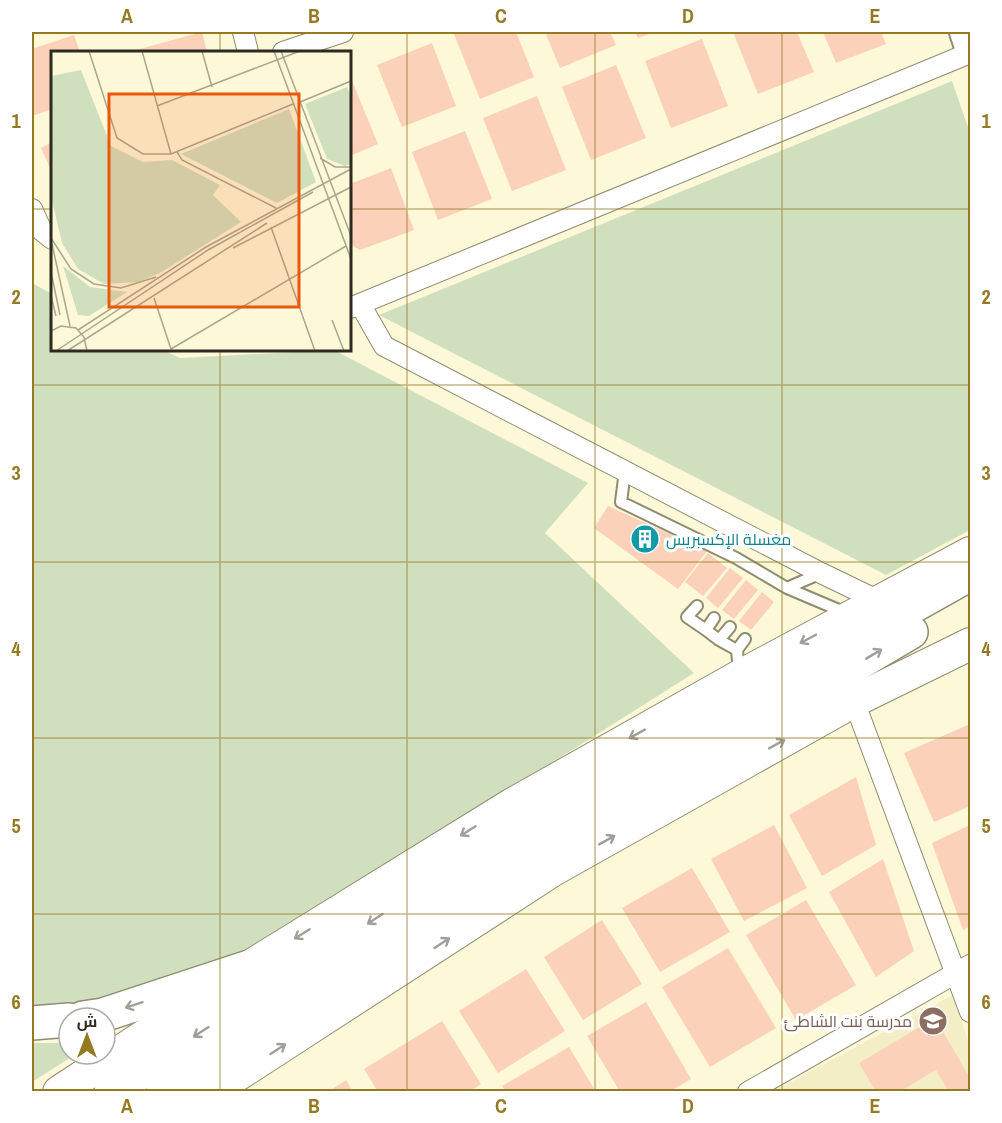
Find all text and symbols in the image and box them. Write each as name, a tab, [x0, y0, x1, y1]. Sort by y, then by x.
text: A	[121, 2, 133, 29]
text: B	[308, 2, 320, 29]
text: C	[495, 2, 507, 29]
text: D	[682, 2, 694, 29]
text: E	[870, 2, 881, 29]
inset map	[51, 51, 351, 351]
text: 1	[11, 107, 21, 134]
text: 1	[981, 107, 991, 134]
text: 2	[11, 283, 21, 310]
text: 2	[981, 283, 991, 310]
text: 3	[11, 459, 21, 486]
text: 3	[981, 459, 991, 486]
building icon: مغسلة الإكسبريس	[629, 523, 661, 555]
place label: مغسلة الإكسبريس	[666, 528, 791, 550]
one-way arrow	[799, 634, 817, 645]
text: 4	[11, 635, 21, 662]
text: 4	[981, 635, 991, 662]
one-way arrow	[865, 647, 882, 659]
one-way arrow	[629, 728, 646, 740]
one-way arrow	[768, 738, 785, 750]
text: 5	[11, 812, 21, 839]
text: 5	[981, 812, 991, 839]
one-way arrow	[460, 826, 477, 838]
one-way arrow	[598, 834, 615, 846]
one-way arrow	[367, 914, 384, 926]
one-way arrow	[294, 928, 311, 941]
one-way arrow	[433, 936, 450, 948]
text: 6	[11, 988, 21, 1015]
text: 6	[981, 988, 991, 1015]
one-way arrow	[125, 1000, 144, 1011]
school or university icon: مدرسة بنت الشاطئ	[917, 1005, 949, 1037]
north arrow	[57, 1006, 117, 1066]
text: ش	[77, 1010, 97, 1032]
place label: مدرسة بنت الشاطئ	[784, 1010, 912, 1032]
one-way arrow	[193, 1027, 210, 1039]
one-way arrow	[269, 1042, 286, 1054]
text: A	[121, 1092, 133, 1119]
text: B	[308, 1092, 320, 1119]
text: C	[495, 1092, 507, 1119]
text: D	[682, 1092, 694, 1119]
text: E	[870, 1092, 881, 1119]

